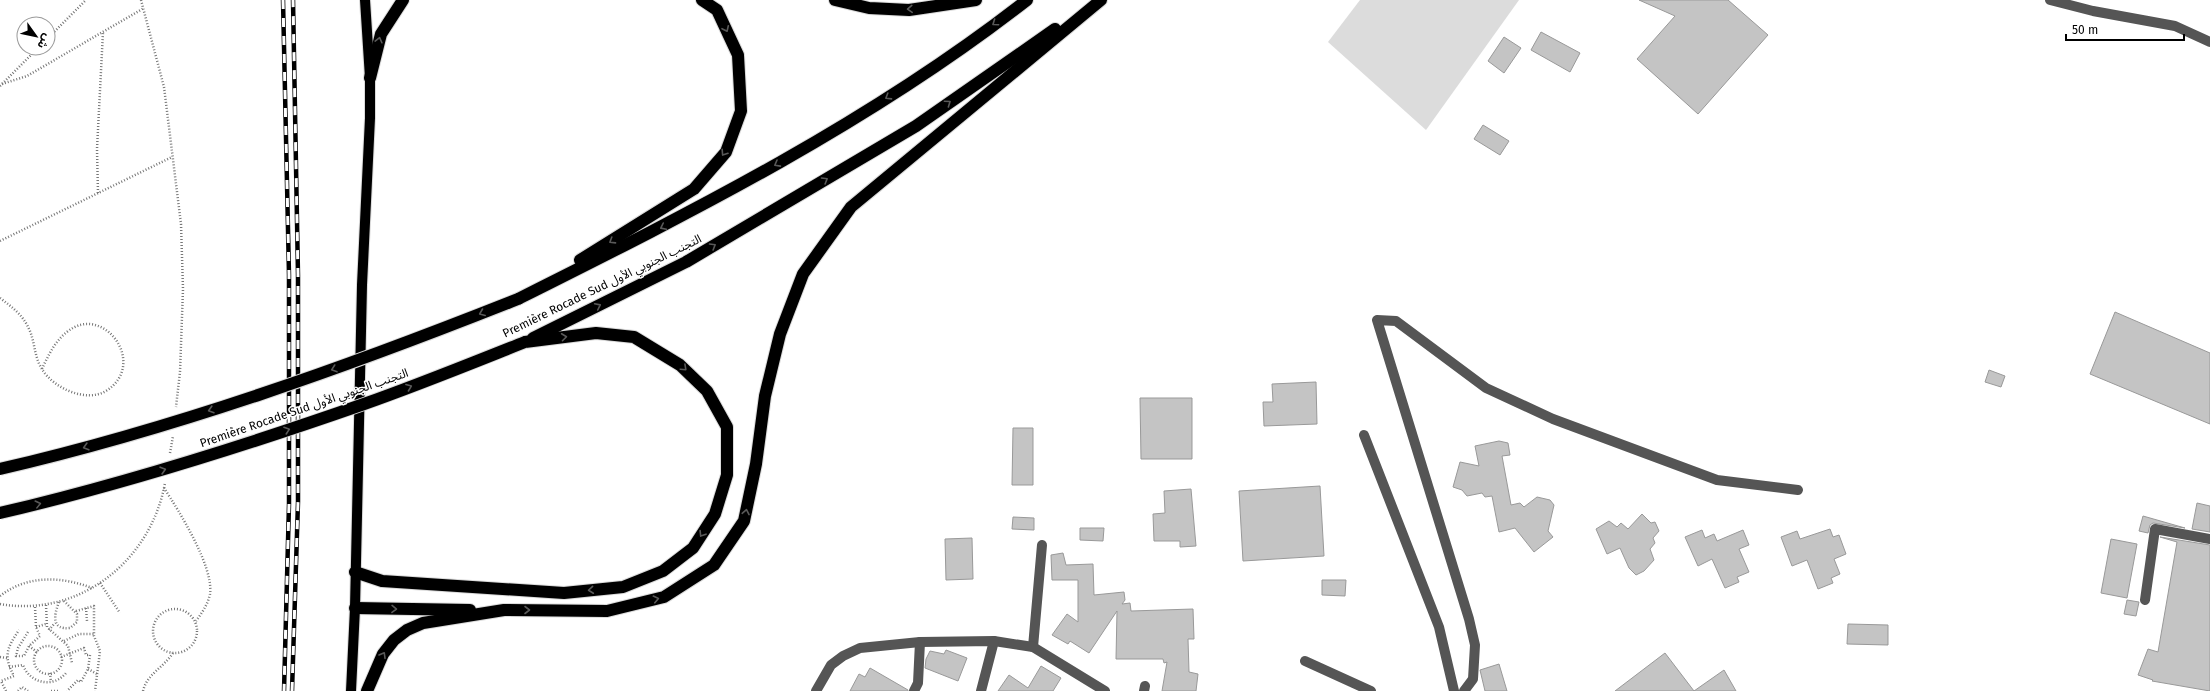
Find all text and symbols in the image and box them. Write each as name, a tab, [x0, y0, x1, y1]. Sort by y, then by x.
one-way arrow	[907, 4, 913, 13]
north arrow	[16, 16, 56, 56]
scale bar	[2066, 16, 2184, 42]
one-way arrow	[992, 18, 999, 26]
text: 50 m	[2072, 23, 2098, 37]
one-way arrow	[721, 25, 729, 33]
text: ش	[34, 31, 54, 51]
one-way arrow	[375, 37, 383, 44]
one-way arrow	[885, 92, 892, 100]
one-way arrow	[944, 101, 951, 108]
one-way arrow	[721, 149, 729, 156]
one-way arrow	[774, 160, 781, 167]
one-way arrow	[821, 177, 828, 184]
one-way arrow	[660, 222, 667, 230]
street label: Première Rocade Sud التجنب الجنوبي الأول	[500, 232, 705, 343]
one-way arrow	[609, 236, 616, 243]
one-way arrow	[709, 244, 716, 251]
one-way arrow	[593, 303, 601, 311]
one-way arrow	[479, 308, 486, 316]
one-way arrow	[561, 333, 567, 342]
one-way arrow	[331, 364, 338, 373]
one-way arrow	[679, 364, 687, 371]
street label: Première Rocade Sud التجنب الجنوبي الأول	[198, 366, 411, 453]
one-way arrow	[406, 383, 413, 391]
one-way arrow	[208, 405, 215, 414]
one-way arrow	[284, 427, 291, 435]
one-way arrow	[83, 442, 90, 451]
one-way arrow	[160, 466, 167, 475]
one-way arrow	[34, 500, 41, 509]
one-way arrow	[741, 509, 749, 515]
one-way arrow	[700, 530, 707, 537]
one-way arrow	[588, 585, 594, 594]
one-way arrow	[652, 595, 659, 604]
one-way arrow	[391, 605, 397, 613]
one-way arrow	[524, 606, 530, 614]
one-way arrow	[379, 652, 386, 659]

